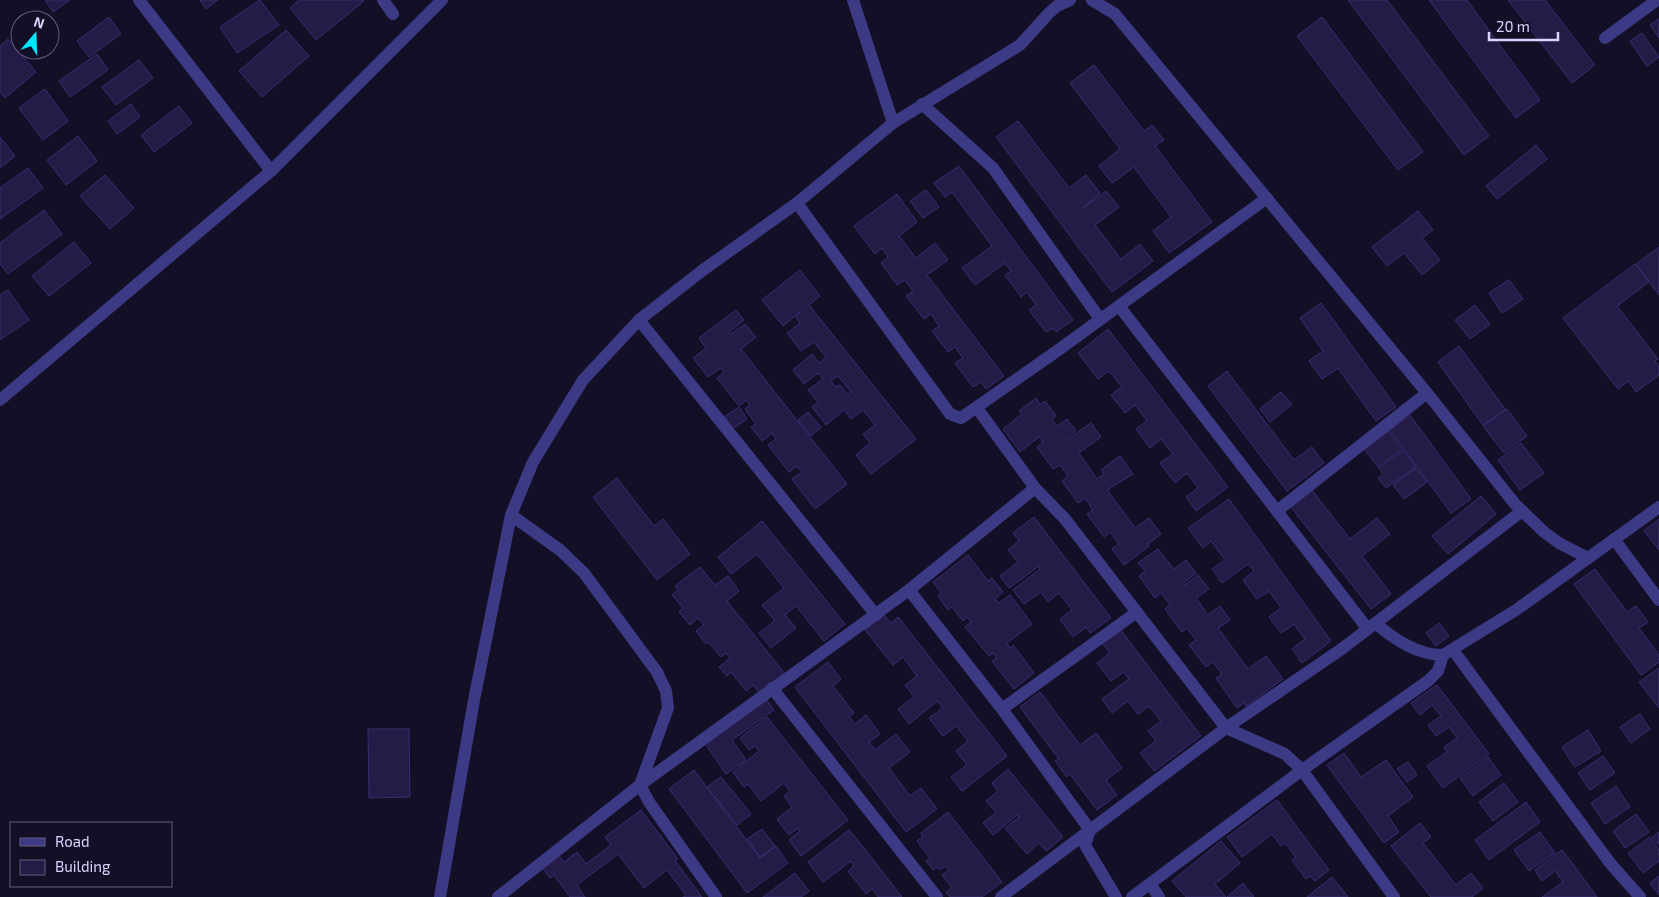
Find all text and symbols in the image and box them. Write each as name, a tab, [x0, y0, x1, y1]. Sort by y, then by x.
north arrow	[10, 10, 60, 60]
scale bar	[1489, 10, 1558, 42]
text: N	[32, 13, 47, 32]
text: 20 m	[1496, 17, 1530, 35]
legend	[10, 822, 172, 887]
text: Road	[55, 832, 90, 850]
text: Building	[55, 857, 111, 875]

